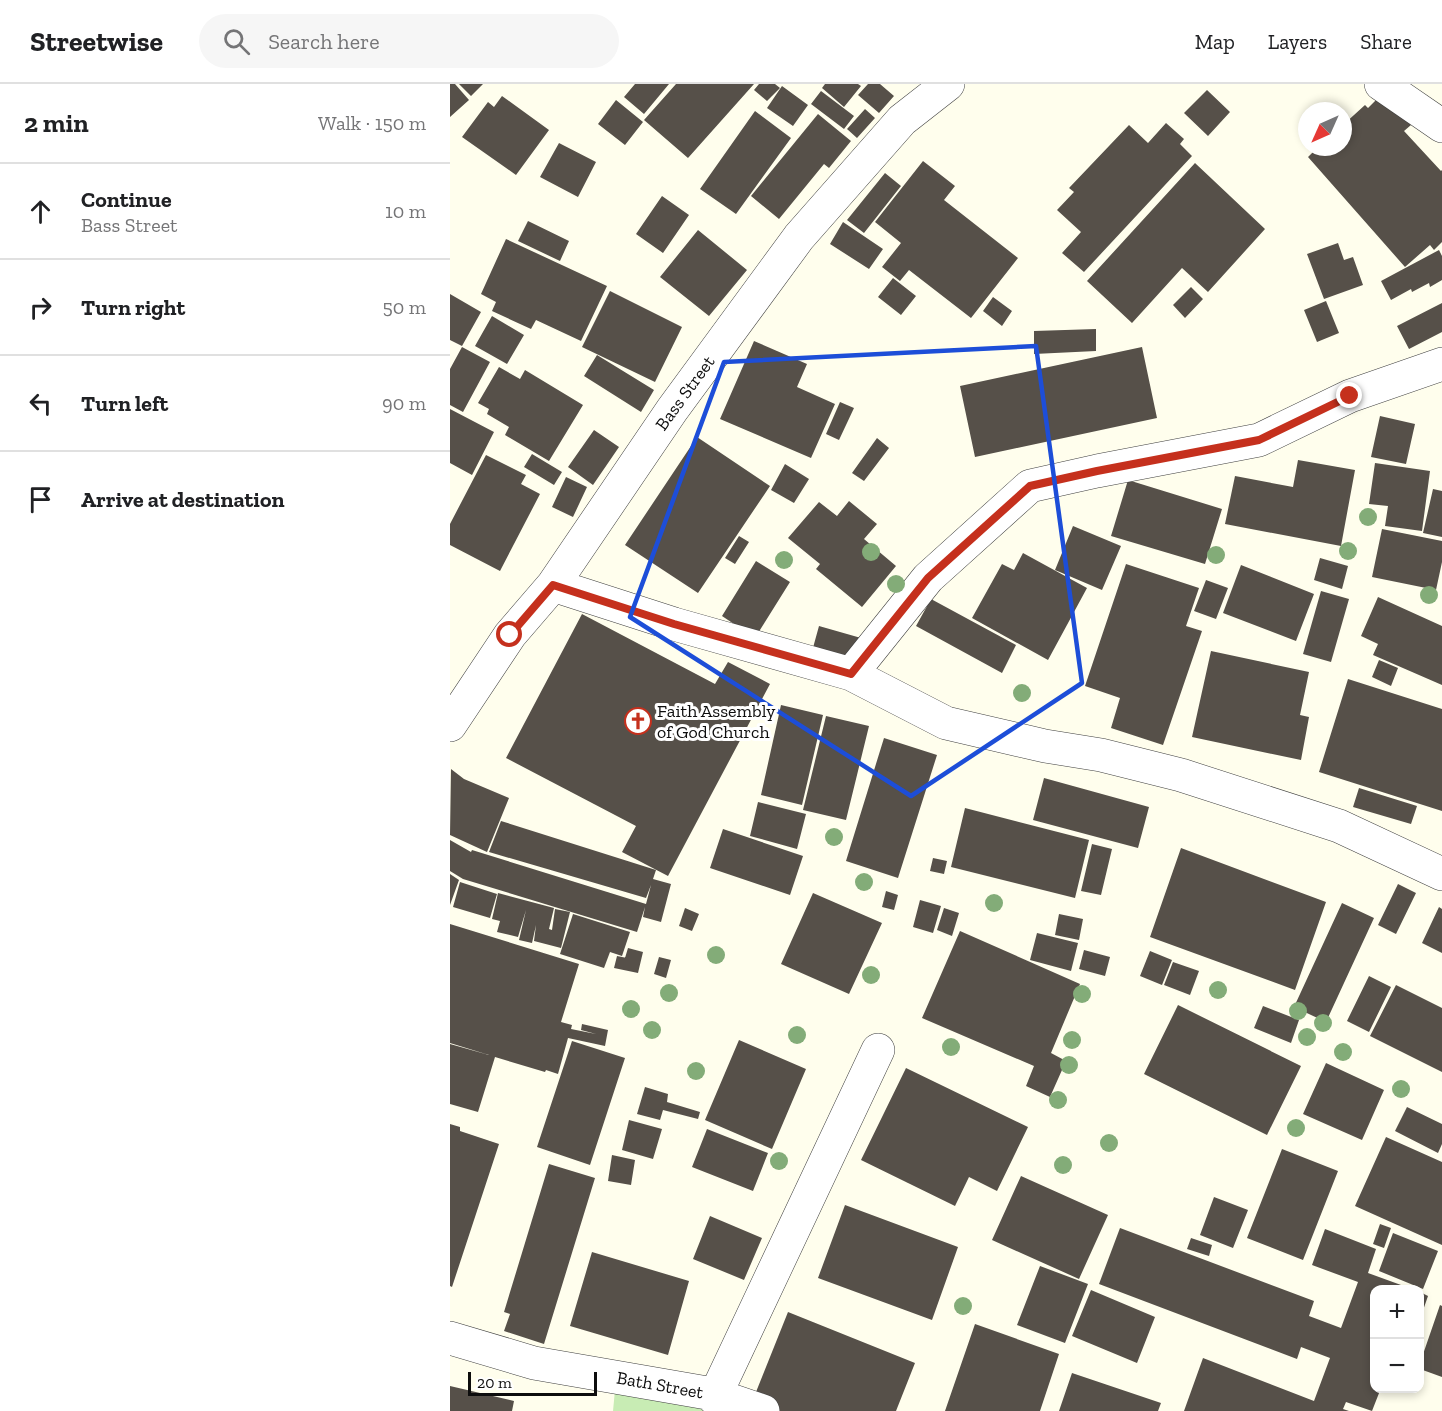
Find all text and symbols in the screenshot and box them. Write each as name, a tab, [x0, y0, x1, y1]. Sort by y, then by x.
search box	[199, 14, 619, 68]
text: Streetwise	[30, 25, 163, 58]
icon: search	[220, 25, 253, 58]
text: Search here	[268, 28, 380, 55]
text: Map	[1195, 29, 1235, 54]
text: Layers	[1268, 29, 1327, 54]
text: Share	[1360, 29, 1412, 54]
north arrow	[1298, 102, 1352, 156]
text: 2 min	[24, 107, 89, 139]
text: Walk · 150 m	[318, 111, 426, 135]
text: Continue	[81, 186, 172, 213]
icon: ahead	[24, 195, 57, 228]
text: 10 m	[385, 199, 426, 223]
text: Bass Street	[81, 213, 178, 237]
icon: right	[24, 291, 57, 324]
text: Turn right	[81, 294, 185, 321]
text: 50 m	[382, 295, 426, 319]
street label: Bass Street	[651, 351, 720, 435]
route end	[1336, 382, 1362, 408]
icon: left	[24, 387, 57, 420]
text: Turn left	[81, 390, 168, 417]
text: 90 m	[382, 391, 426, 415]
icon: arrive	[24, 483, 57, 516]
text: Arrive at destination	[81, 486, 284, 513]
route start	[496, 621, 522, 647]
place label: Faith Assembly of God Church	[657, 700, 776, 743]
church icon: Faith Assembly of God Church	[623, 706, 653, 736]
map controls	[1370, 1285, 1424, 1393]
button: +	[1370, 1285, 1424, 1339]
button: −	[1370, 1339, 1424, 1393]
street label: Bath Street	[615, 1367, 705, 1403]
scale bar	[468, 1369, 597, 1396]
text: 20 m	[477, 1373, 512, 1392]

